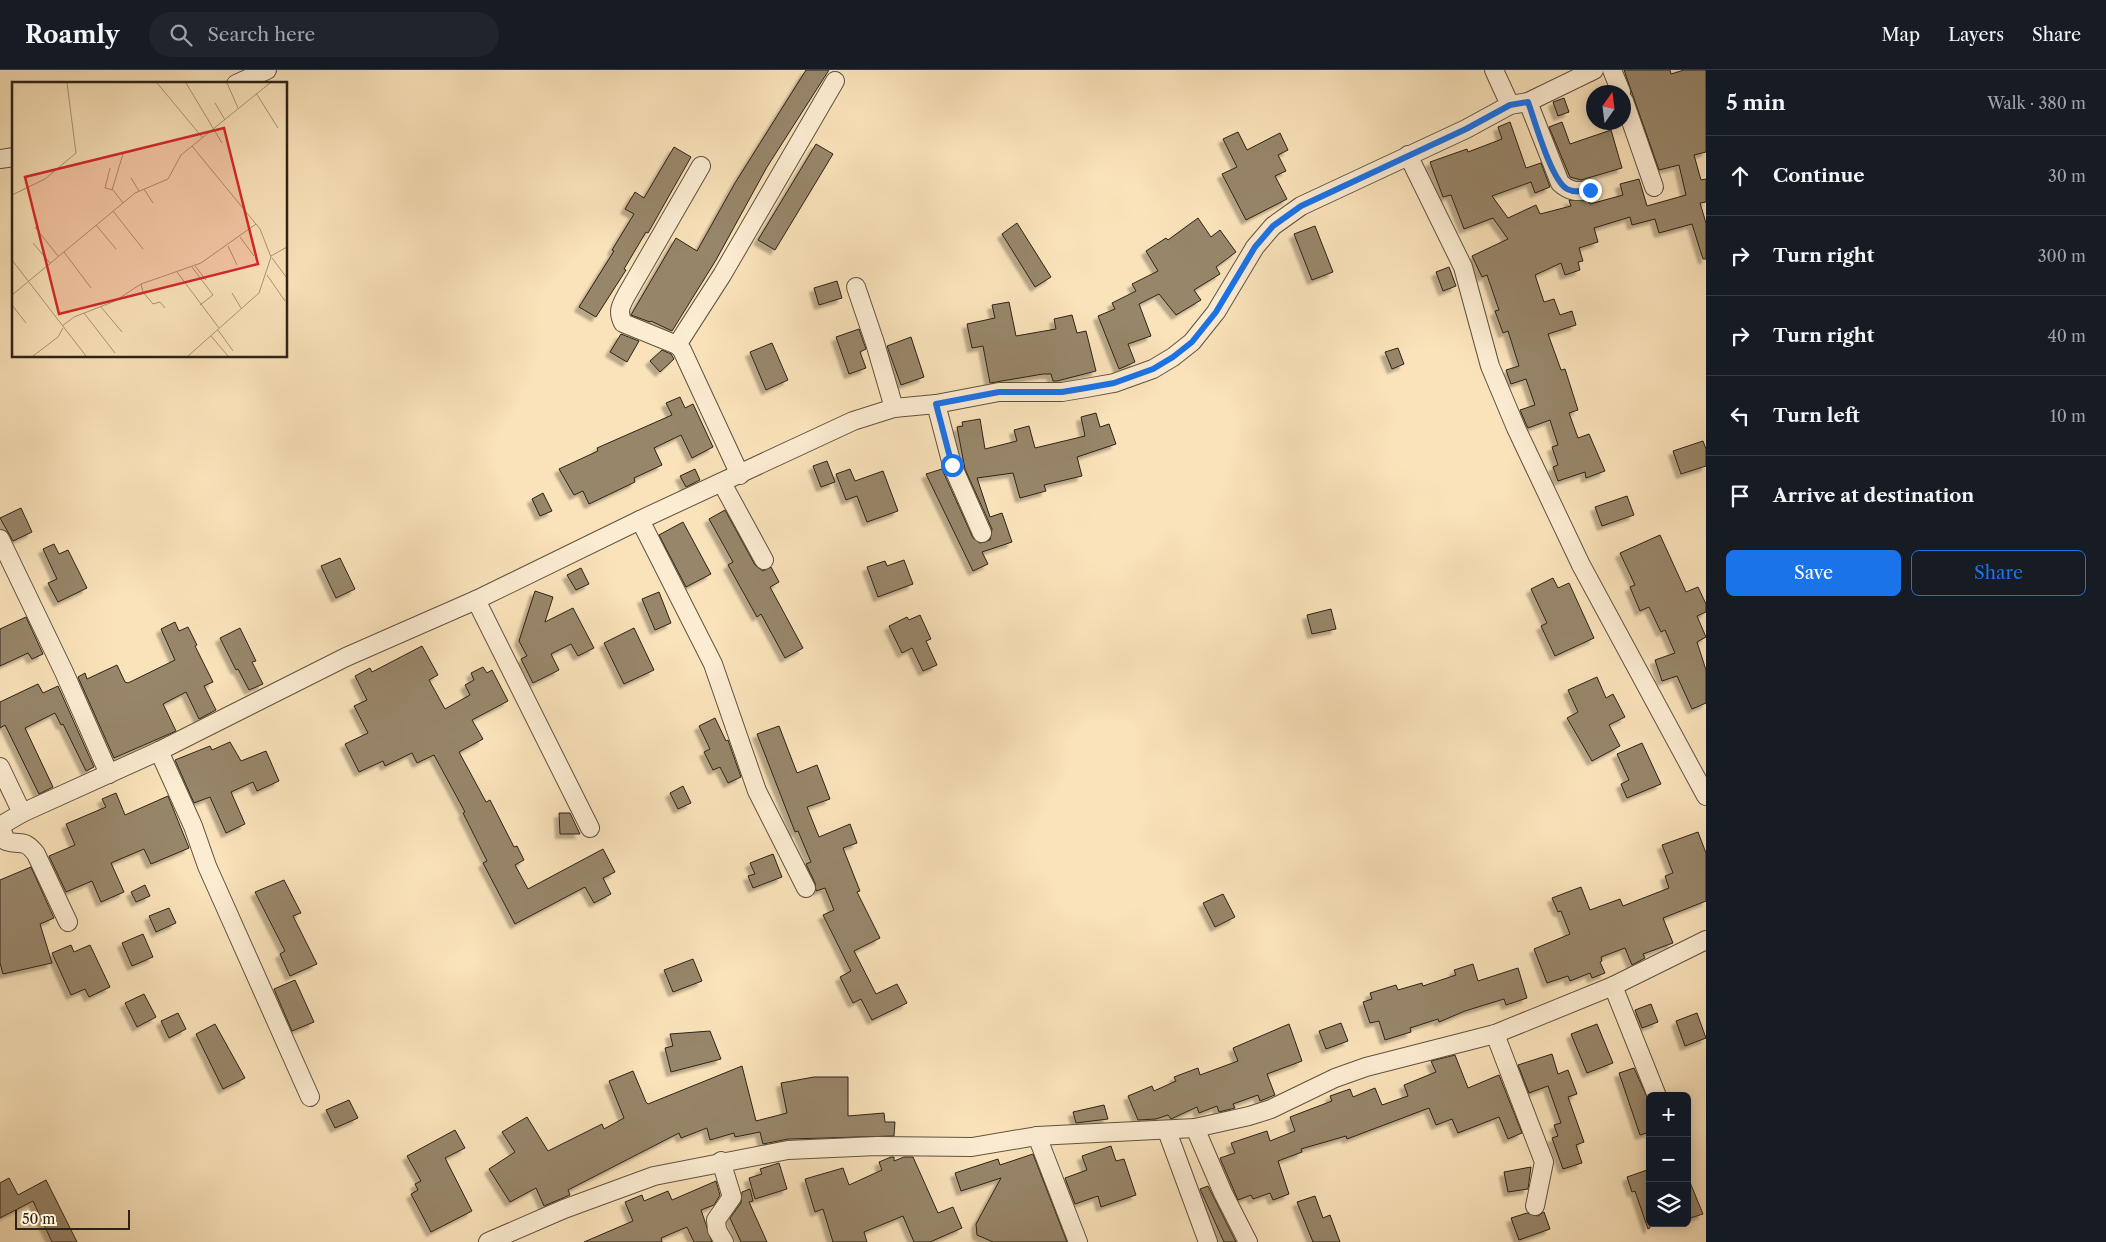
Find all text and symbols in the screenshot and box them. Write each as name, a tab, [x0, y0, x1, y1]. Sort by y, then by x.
search box	[149, 12, 499, 57]
text: Roamly	[25, 20, 119, 49]
icon: search	[167, 21, 195, 49]
text: Search here	[207, 23, 315, 46]
text: Map	[1882, 24, 1920, 46]
text: Layers	[1948, 24, 2004, 46]
text: Share	[2032, 24, 2081, 46]
inset map	[12, 82, 288, 358]
north arrow	[1586, 85, 1631, 130]
text: 5 min	[1726, 90, 1786, 115]
text: Walk · 380 m	[1987, 93, 2086, 113]
icon: ahead	[1726, 162, 1754, 190]
text: Continue	[1773, 164, 1865, 187]
text: 30 m	[2048, 166, 2086, 186]
route end	[1579, 179, 1602, 202]
icon: right	[1726, 242, 1754, 270]
text: Turn right	[1773, 244, 1874, 267]
text: 300 m	[2038, 246, 2086, 266]
icon: right	[1726, 322, 1754, 350]
text: Turn right	[1773, 324, 1874, 347]
text: 40 m	[2047, 326, 2086, 346]
icon: left	[1726, 402, 1754, 430]
text: Turn left	[1773, 404, 1860, 427]
text: 10 m	[2050, 406, 2086, 426]
route start	[941, 454, 964, 477]
icon: arrive	[1726, 482, 1754, 510]
text: Arrive at destination	[1773, 484, 1974, 507]
button: Save	[1726, 550, 1901, 596]
button: Share	[1911, 550, 2086, 596]
map controls	[1646, 1092, 1691, 1227]
button: +	[1646, 1092, 1691, 1137]
button: −	[1646, 1137, 1691, 1182]
button: layers	[1646, 1182, 1691, 1227]
scale bar	[15, 1207, 130, 1230]
text: 50 m	[22, 1210, 55, 1228]

